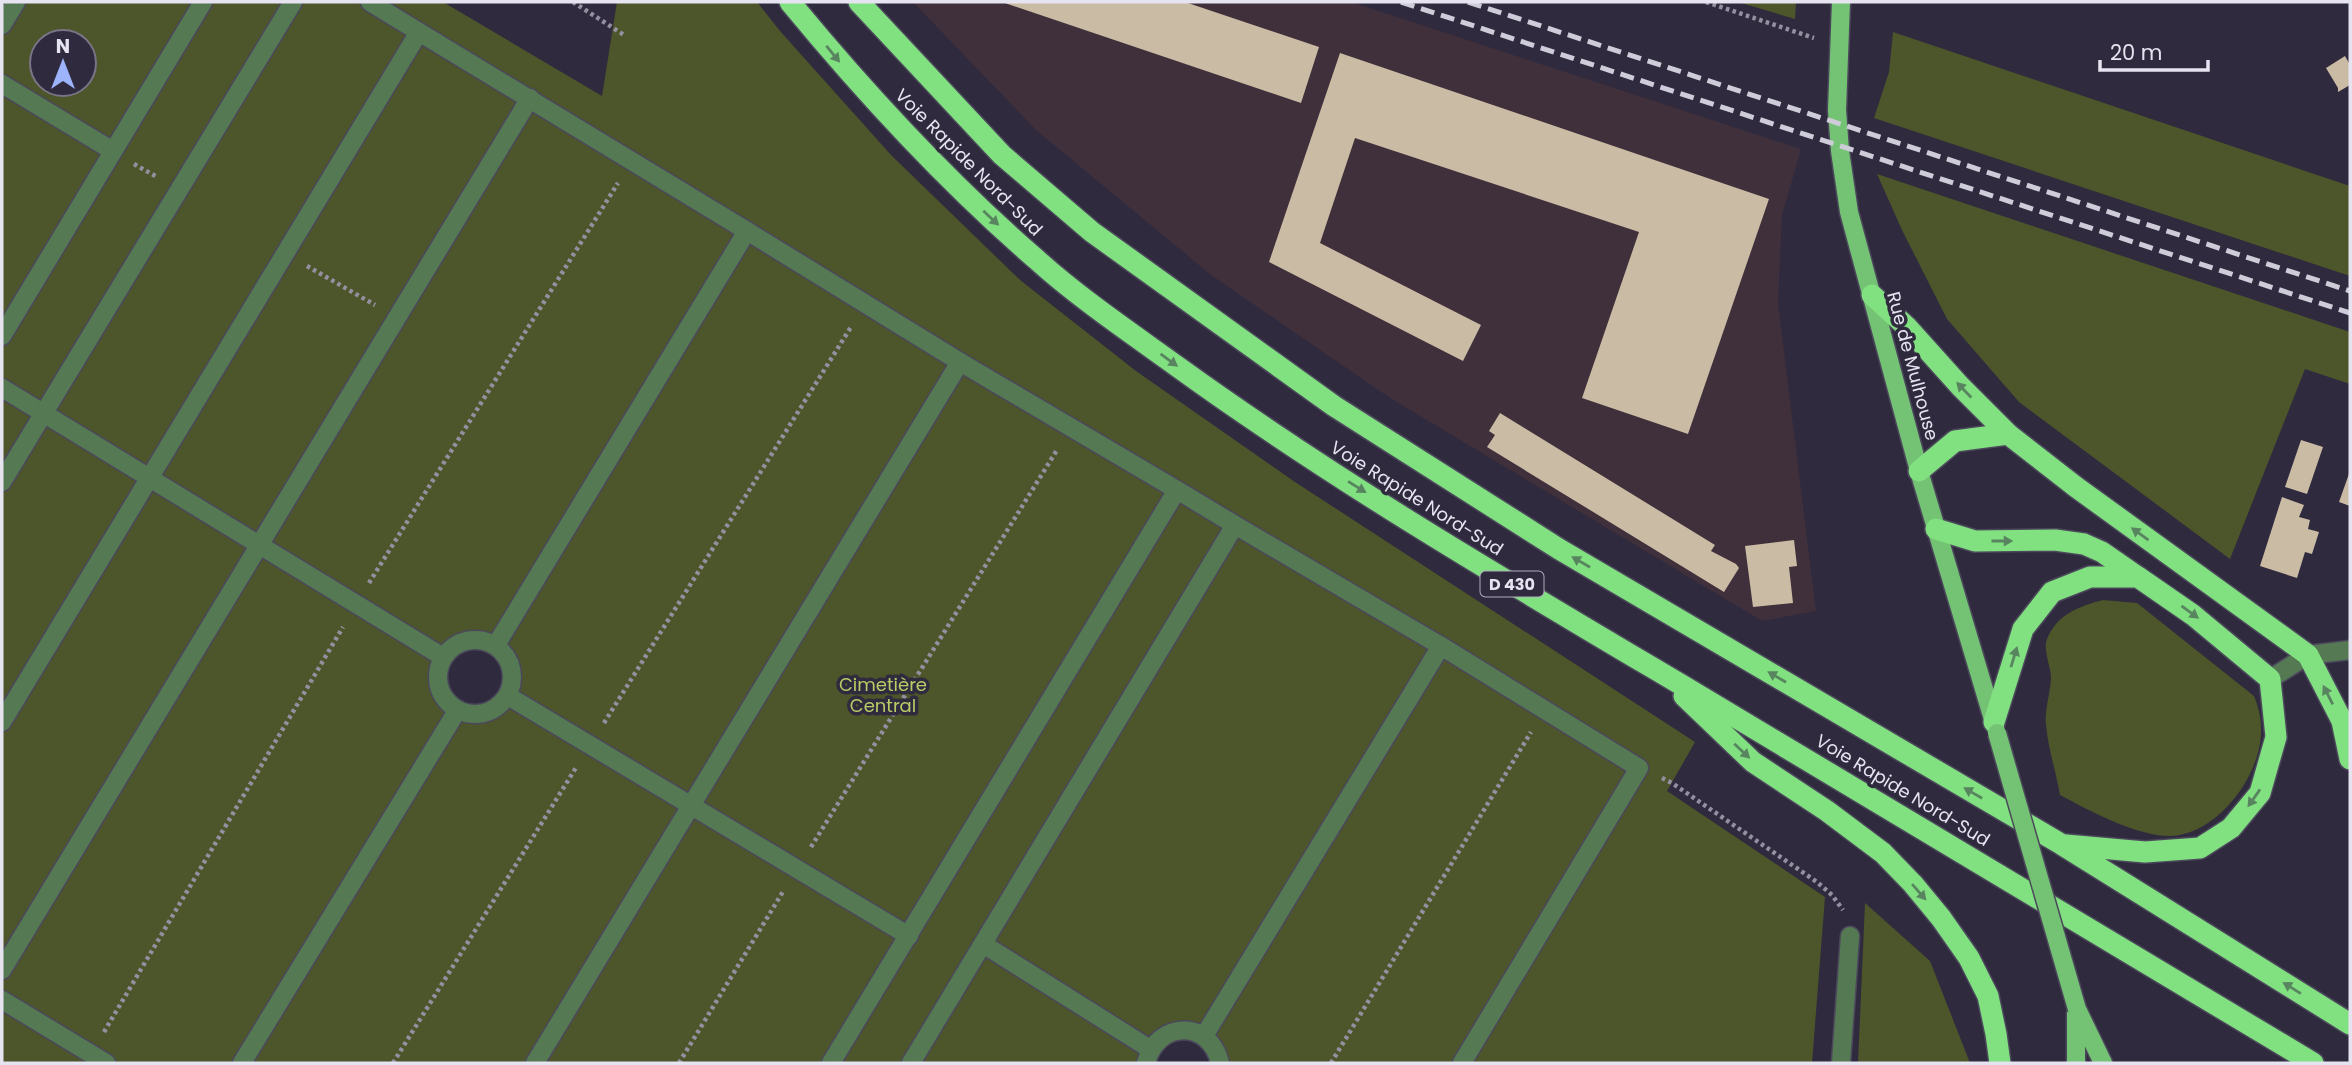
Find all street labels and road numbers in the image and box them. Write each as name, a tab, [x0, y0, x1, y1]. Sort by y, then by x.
street label: Voie Rapide Nord-Sud	[890, 83, 1048, 241]
street label: Rue de Mulhouse	[1881, 289, 1945, 443]
street label: Voie Rapide Nord-Sud	[1326, 435, 1508, 561]
road number: D 430	[1480, 572, 1544, 596]
street label: Voie Rapide Nord-Sud	[1811, 728, 1995, 852]

